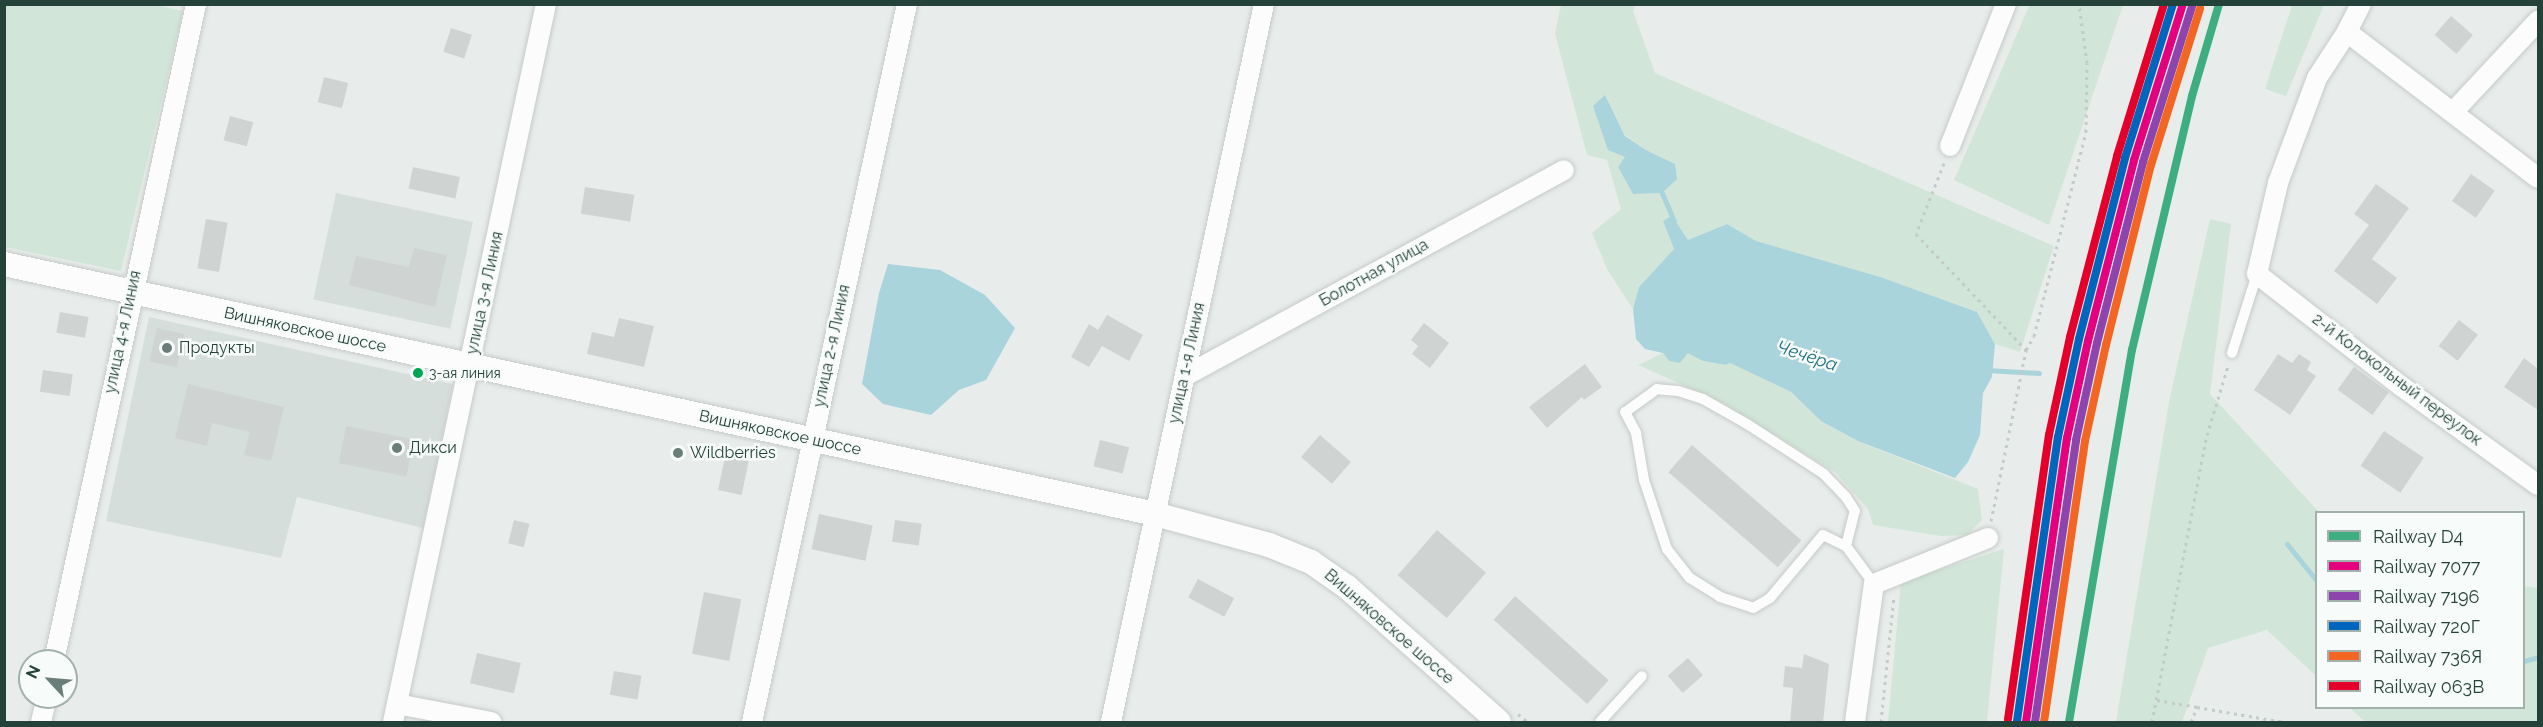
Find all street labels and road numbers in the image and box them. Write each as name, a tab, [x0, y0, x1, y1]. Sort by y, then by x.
street label: улица 3-я Линия	[463, 230, 507, 356]
street label: Болотная улица	[1316, 235, 1432, 311]
street label: улица 4-я Линия	[101, 269, 145, 395]
street label: улица 2-я Линия	[810, 283, 854, 409]
street label: улица 1-я Линия	[1165, 301, 1209, 425]
street label: Вишняковское шоссе	[222, 303, 388, 357]
street label: 2-й Колокольный переулок	[2308, 310, 2486, 450]
street label: Вишняковское шоссе	[697, 406, 863, 460]
street label: Вишняковское шоссе	[1320, 566, 1458, 688]

